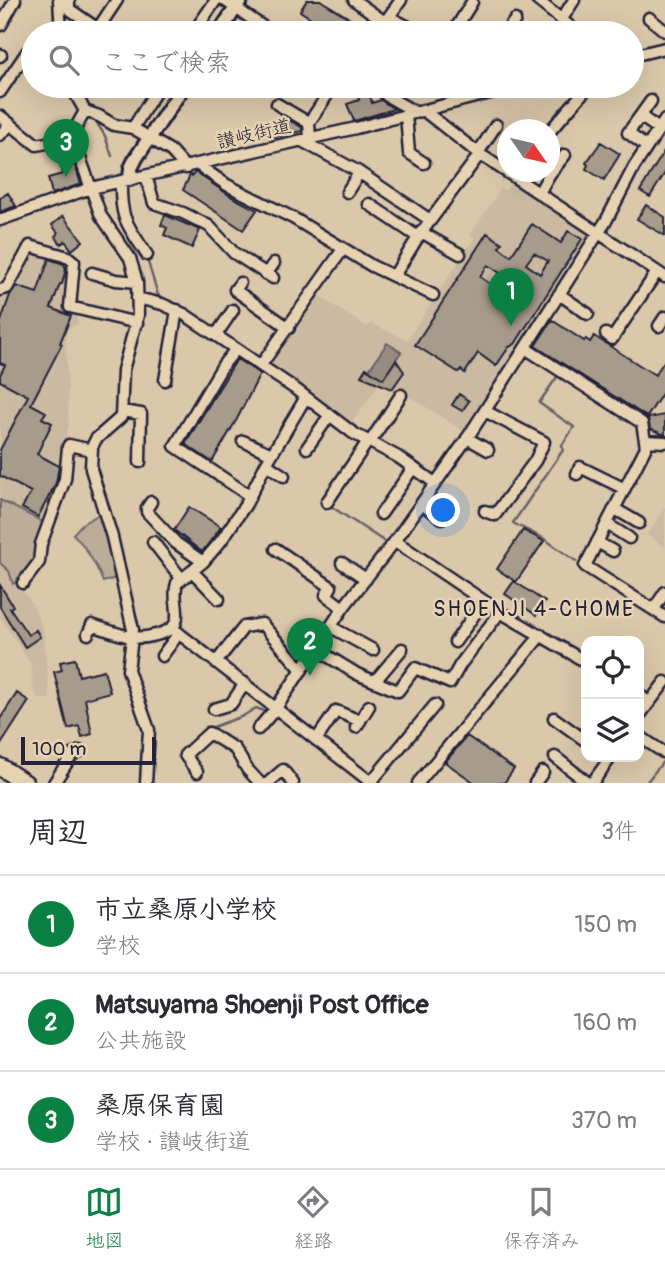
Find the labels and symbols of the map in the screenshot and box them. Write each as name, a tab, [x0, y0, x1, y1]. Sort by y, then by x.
street label: 讃岐街道	[214, 114, 294, 154]
pin: 3	[43, 119, 89, 177]
north arrow	[497, 119, 560, 182]
pin: 1	[488, 268, 534, 326]
your location	[426, 493, 460, 527]
district label: SHOENJI 4-CHOME	[433, 596, 635, 623]
pin: 2	[287, 618, 333, 676]
scale bar	[21, 734, 156, 766]

